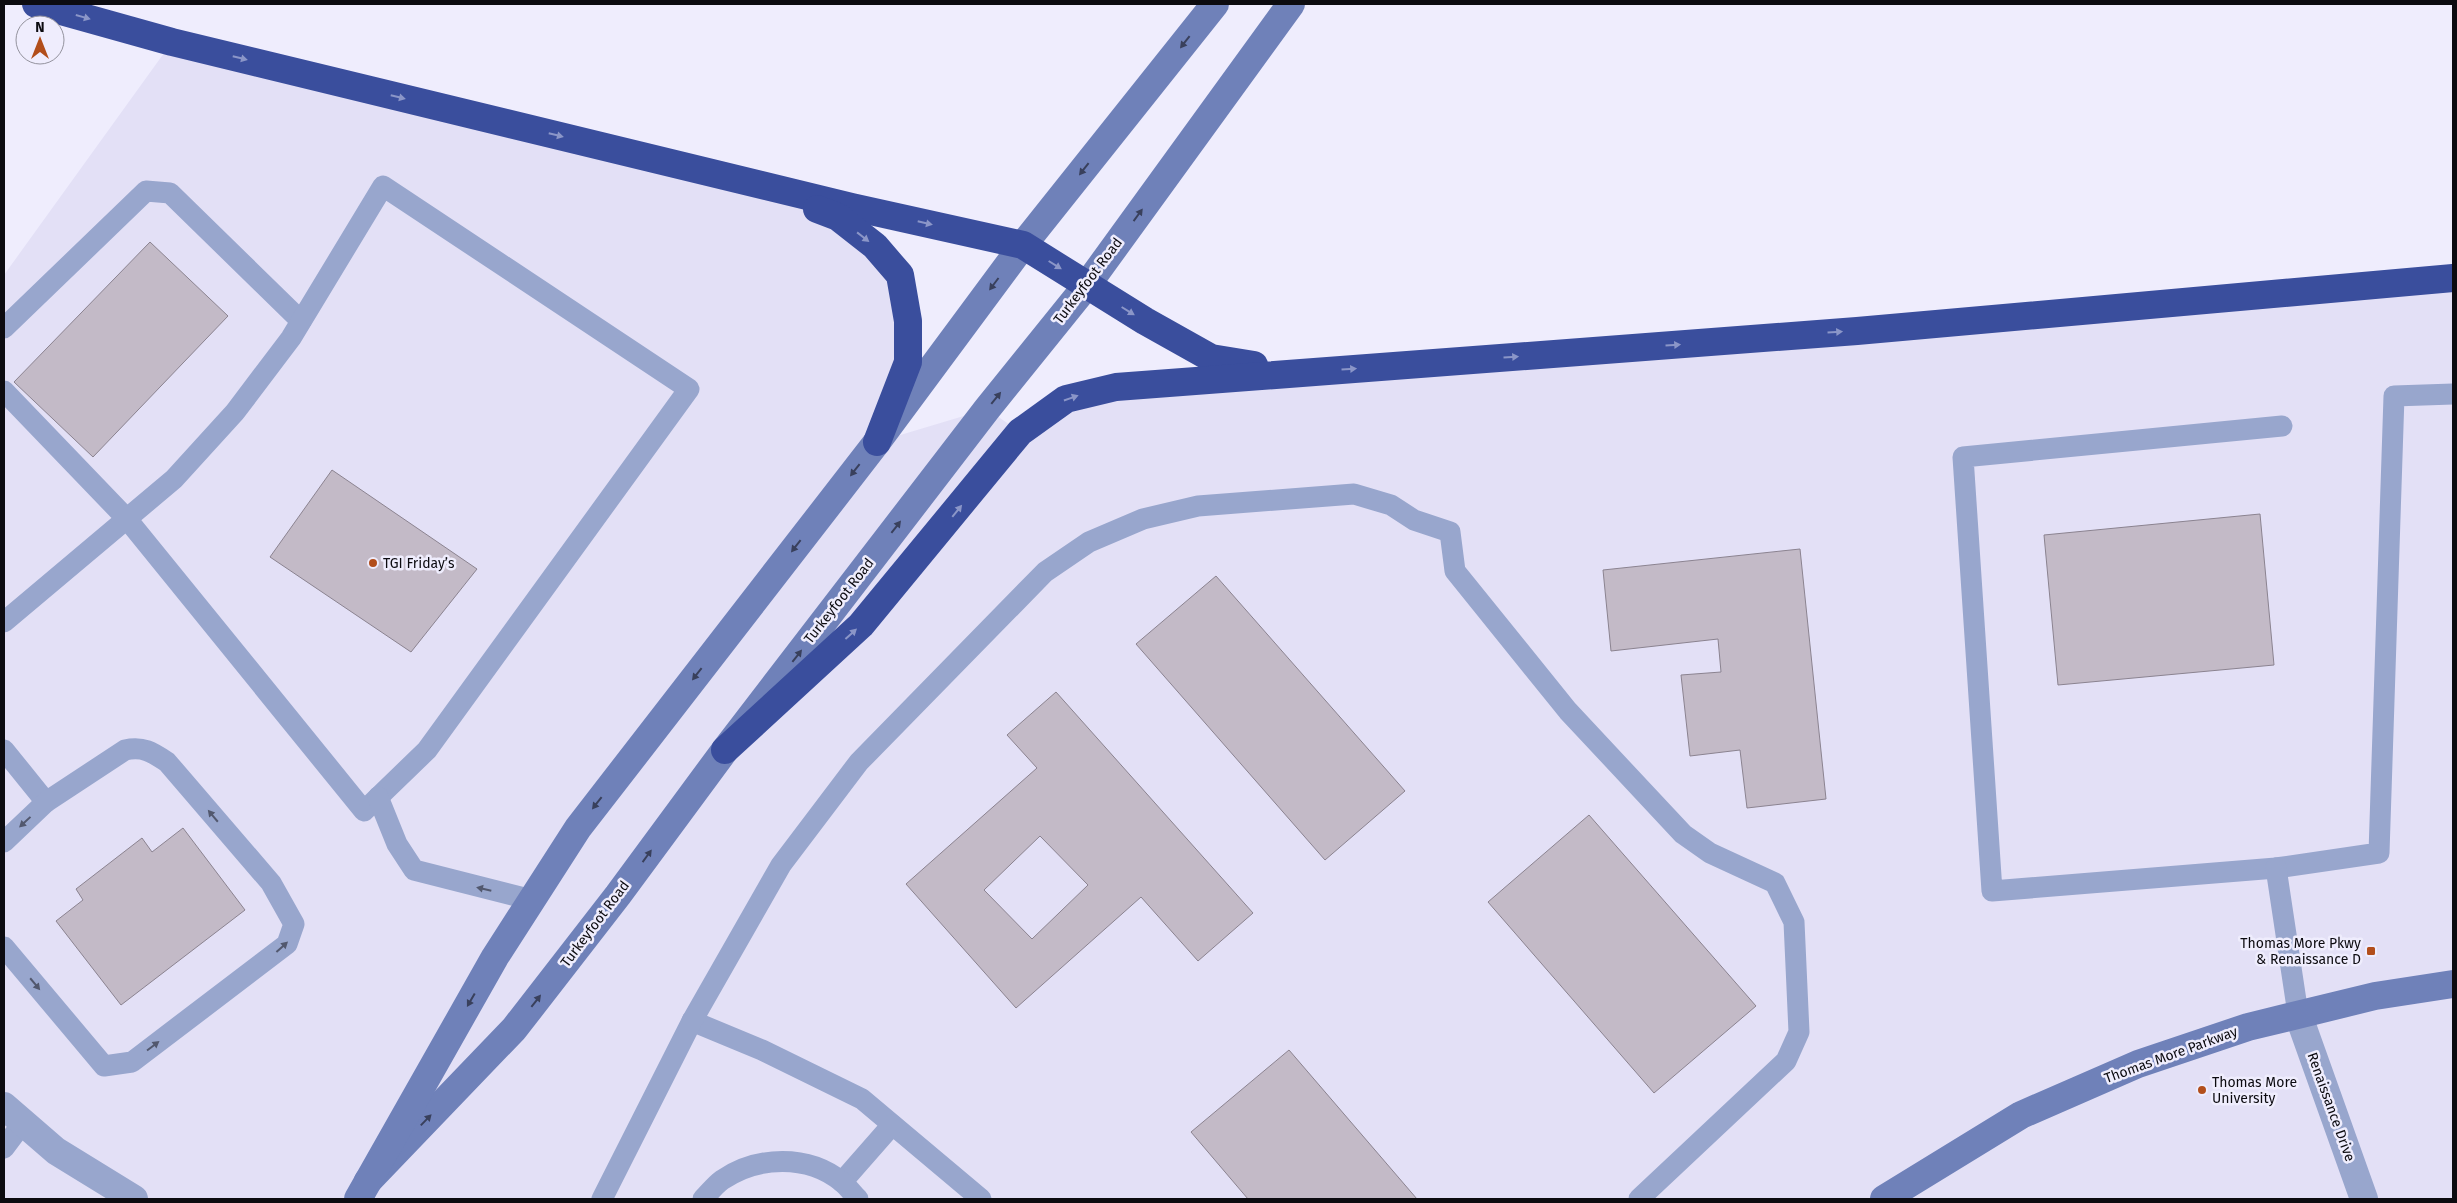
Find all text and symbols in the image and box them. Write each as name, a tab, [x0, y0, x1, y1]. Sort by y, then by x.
one-way arrow	[75, 13, 91, 21]
north arrow	[15, 15, 65, 65]
text: N	[35, 19, 45, 36]
one-way arrow	[1179, 35, 1190, 48]
one-way arrow	[233, 54, 248, 62]
one-way arrow	[391, 93, 406, 101]
one-way arrow	[549, 131, 564, 139]
one-way arrow	[1078, 162, 1089, 175]
one-way arrow	[1133, 208, 1143, 222]
one-way arrow	[917, 219, 932, 227]
one-way arrow	[856, 232, 869, 243]
street label: Turkeyfoot Road	[1050, 234, 1126, 328]
one-way arrow	[1049, 260, 1062, 270]
one-way arrow	[989, 277, 999, 291]
one-way arrow	[1122, 306, 1135, 315]
one-way arrow	[1827, 328, 1843, 336]
one-way arrow	[1665, 340, 1681, 348]
one-way arrow	[1503, 352, 1519, 360]
one-way arrow	[1341, 364, 1357, 372]
one-way arrow	[990, 392, 1001, 405]
one-way arrow	[1064, 394, 1079, 402]
one-way arrow	[849, 463, 860, 476]
one-way arrow	[951, 505, 962, 518]
one-way arrow	[891, 520, 901, 534]
one-way arrow	[791, 539, 802, 552]
place label: TGI Friday’s	[383, 555, 455, 572]
street label: Turkeyfoot Road	[800, 555, 878, 647]
marker: TGI Friday’s	[367, 557, 379, 569]
one-way arrow	[844, 628, 856, 640]
one-way arrow	[792, 649, 802, 663]
one-way arrow	[691, 668, 702, 681]
one-way arrow	[592, 796, 603, 809]
one-way arrow	[208, 809, 219, 822]
one-way arrow	[19, 816, 31, 828]
one-way arrow	[641, 850, 652, 863]
street label: Turkeyfoot Road	[557, 877, 633, 971]
one-way arrow	[477, 885, 492, 893]
place label: Thomas More Pkwy & Renaissance D	[2240, 935, 2361, 968]
one-way arrow	[276, 941, 288, 953]
marker: Thomas More Pkwy & Renaissance D	[2365, 945, 2377, 957]
one-way arrow	[29, 978, 40, 990]
one-way arrow	[467, 993, 476, 1006]
one-way arrow	[531, 995, 542, 1008]
street label: Thomas More Parkway	[2102, 1023, 2240, 1087]
one-way arrow	[146, 1041, 160, 1051]
street label: Renaissance Drive	[2303, 1050, 2359, 1164]
place label: Thomas More University	[2212, 1074, 2297, 1107]
marker: Thomas More University	[2196, 1084, 2208, 1096]
one-way arrow	[420, 1115, 432, 1127]

